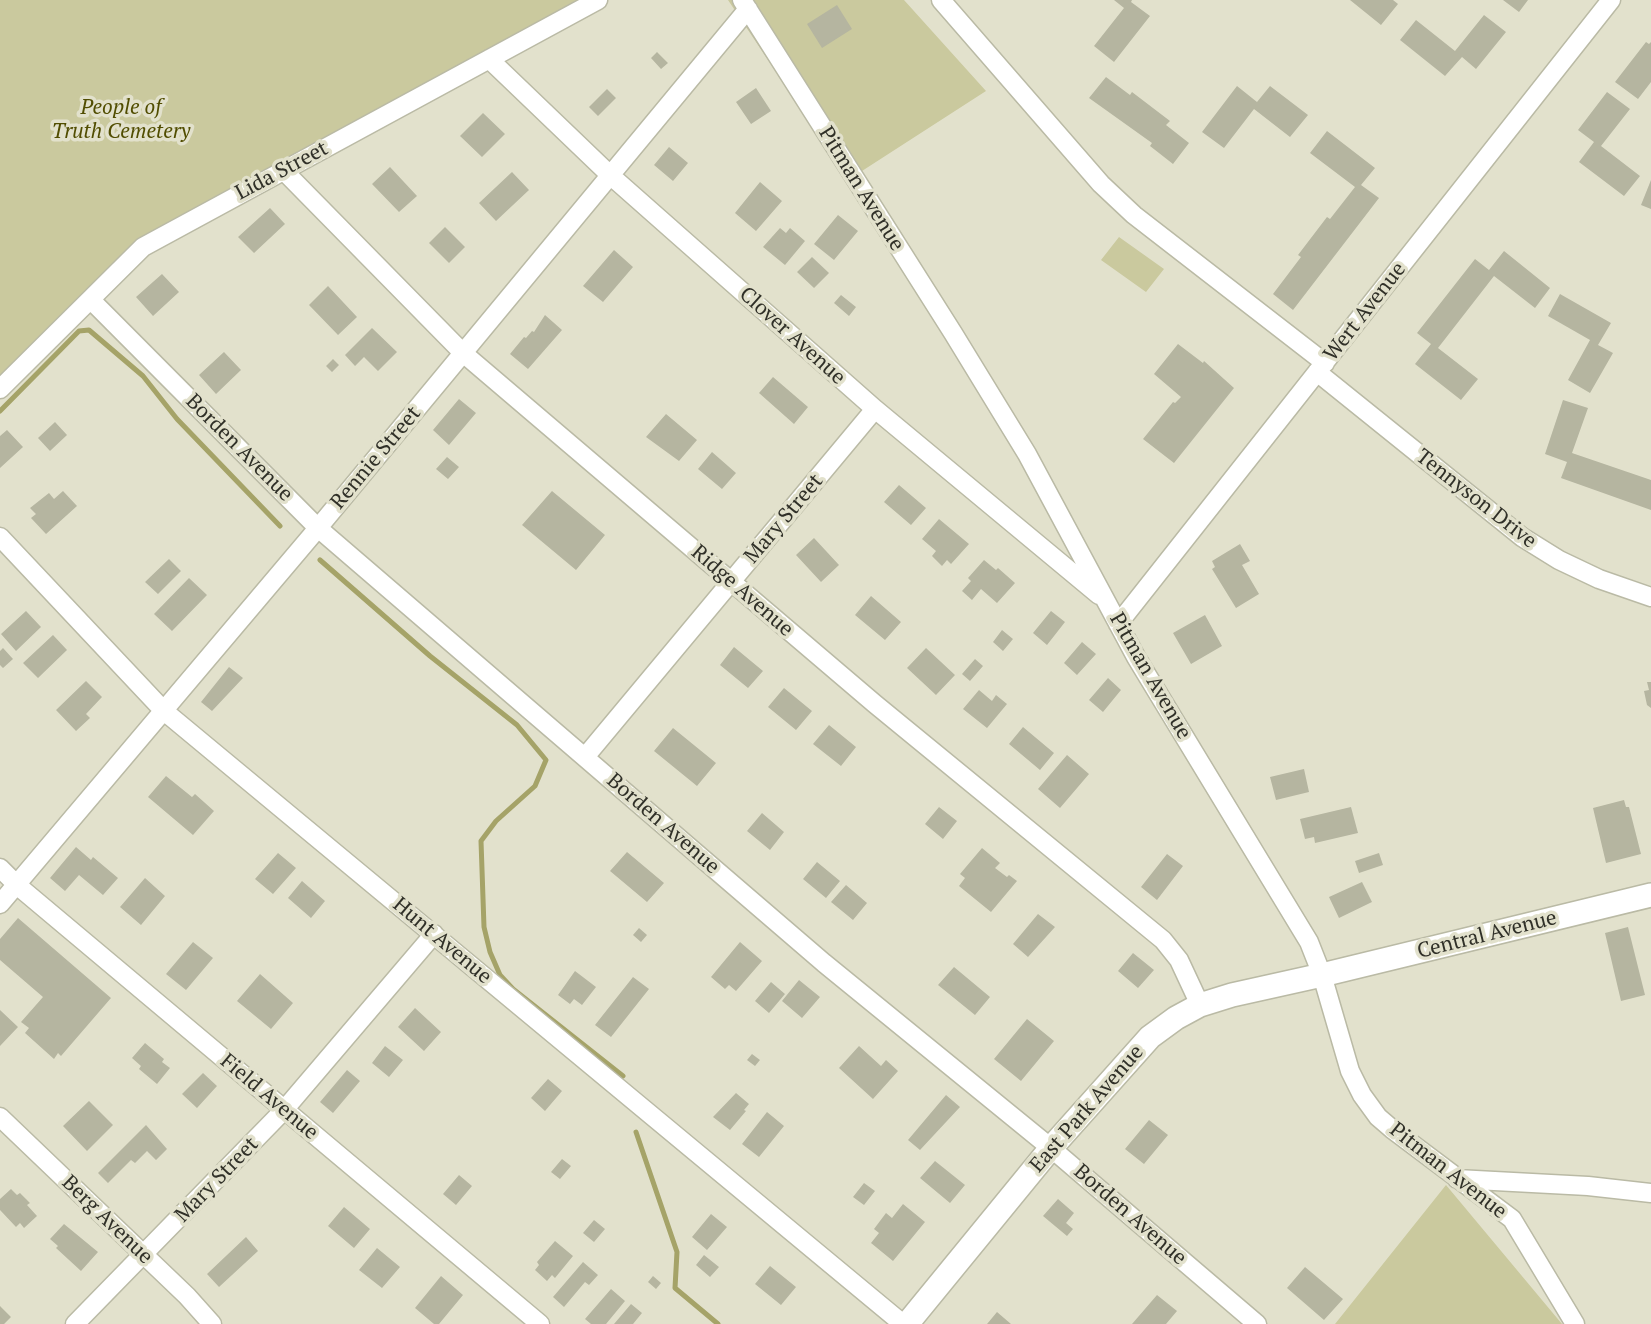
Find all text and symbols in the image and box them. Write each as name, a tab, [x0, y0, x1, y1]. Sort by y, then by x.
park label: People of Truth Cemetery	[52, 95, 190, 145]
street label: Pitman Avenue	[813, 122, 909, 256]
street label: Lida Street	[231, 136, 333, 206]
street label: Wert Avenue	[1319, 258, 1411, 366]
street label: Clover Avenue	[734, 282, 850, 390]
street label: Borden Avenue	[180, 389, 298, 507]
street label: Rennie Street	[326, 401, 426, 515]
street label: Tennyson Drive	[1411, 444, 1541, 554]
street label: Mary Street	[739, 469, 829, 569]
street label: Ridge Avenue	[686, 540, 798, 642]
street label: Pitman Avenue	[1104, 608, 1196, 744]
street label: Borden Avenue	[601, 768, 725, 880]
street label: Hunt Avenue	[387, 892, 497, 990]
street label: Central Avenue	[1415, 906, 1559, 964]
street label: East Park Avenue	[1025, 1040, 1149, 1178]
street label: Field Avenue	[215, 1049, 323, 1145]
street label: Pitman Avenue	[1384, 1117, 1512, 1225]
street label: Mary Street	[170, 1132, 264, 1228]
street label: Borden Avenue	[1068, 1159, 1192, 1271]
street label: Berg Avenue	[56, 1170, 158, 1270]

